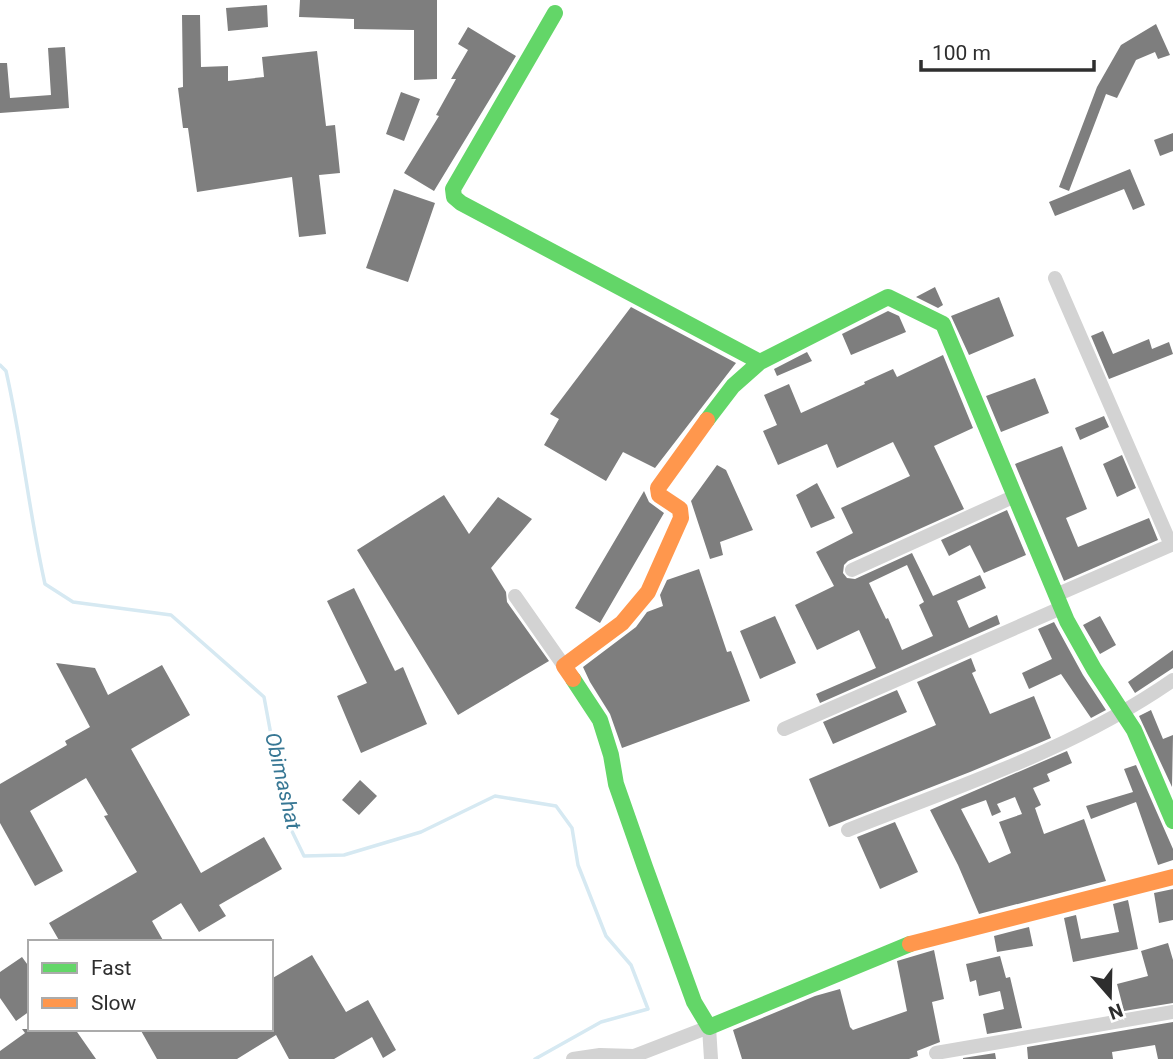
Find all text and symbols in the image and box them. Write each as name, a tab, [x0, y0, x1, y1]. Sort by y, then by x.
scale bar	[921, 28, 1094, 72]
text: 100 m	[932, 41, 991, 65]
water label: Obimashat	[260, 730, 306, 832]
legend	[28, 940, 273, 1031]
text: Fast	[91, 956, 132, 980]
north arrow	[1075, 961, 1145, 1031]
text: Slow	[91, 991, 137, 1015]
text: N	[1105, 998, 1126, 1025]

